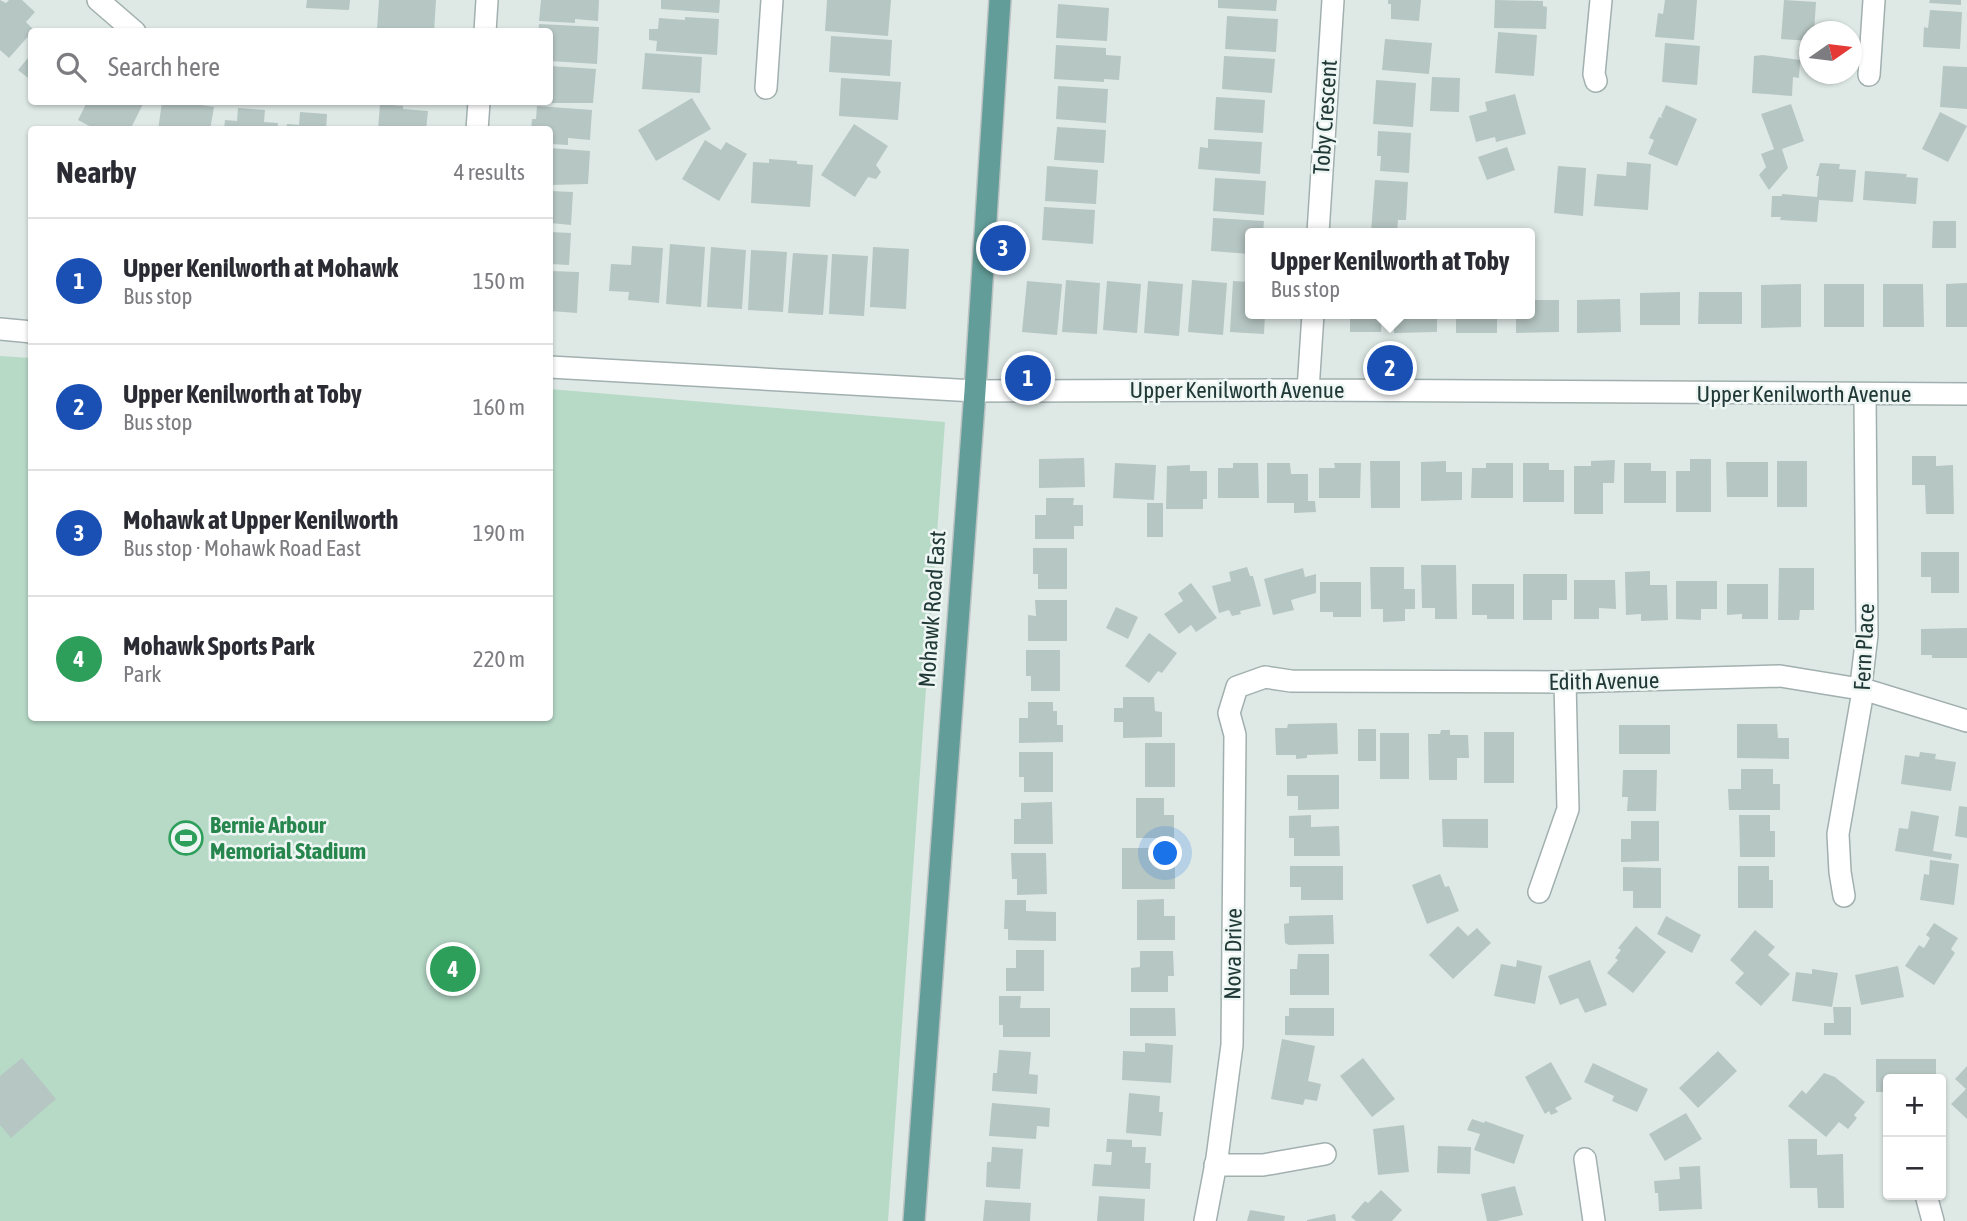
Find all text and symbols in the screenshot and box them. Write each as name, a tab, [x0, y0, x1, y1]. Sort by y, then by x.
north arrow	[1799, 21, 1862, 84]
search box	[28, 28, 553, 105]
icon: search	[52, 48, 90, 86]
text: Search here	[108, 52, 220, 82]
street label: Toby Crescent	[1308, 59, 1342, 175]
text: Nearby	[56, 155, 136, 189]
text: 4 results	[454, 159, 525, 185]
pin: 3	[980, 222, 1026, 274]
popup	[1245, 228, 1535, 319]
text: Upper Kenilworth at Toby	[1271, 246, 1509, 276]
text: Upper Kenilworth at Mohawk	[123, 253, 398, 283]
text: 1	[74, 268, 84, 294]
text: 150 m	[473, 268, 525, 294]
text: Bus stop	[1271, 276, 1340, 302]
text: Bus stop	[123, 283, 193, 309]
pin: 2	[1367, 342, 1413, 394]
pin: 1	[1005, 352, 1051, 404]
street label: Upper Kenilworth Avenue	[1130, 377, 1344, 403]
text: Upper Kenilworth at Toby	[123, 379, 362, 409]
street label: Upper Kenilworth Avenue	[1697, 381, 1911, 407]
text: 2	[74, 394, 84, 420]
text: 160 m	[473, 394, 525, 420]
text: Bus stop	[123, 409, 193, 435]
text: Mohawk at Upper Kenilworth	[123, 505, 398, 535]
text: 3	[74, 520, 84, 546]
text: 190 m	[473, 520, 525, 546]
street label: Mohawk Road East	[914, 530, 950, 688]
text: Bus stop · Mohawk Road East	[123, 535, 361, 561]
street label: Fern Place	[1849, 603, 1879, 691]
text: Mohawk Sports Park	[123, 631, 314, 661]
text: 4	[74, 646, 84, 672]
text: 220 m	[473, 646, 525, 672]
text: Park	[123, 661, 161, 687]
street label: Edith Avenue	[1548, 667, 1660, 695]
place label: Bernie Arbour Memorial Stadium	[210, 812, 366, 864]
sports icon: Bernie Arbour Memorial Stadium	[167, 819, 205, 857]
your location	[1148, 836, 1182, 870]
street label: Nova Drive	[1219, 908, 1247, 1000]
pin: 4	[430, 943, 476, 995]
map controls	[1883, 1074, 1946, 1200]
button: +	[1883, 1074, 1946, 1137]
button: −	[1883, 1137, 1946, 1200]

